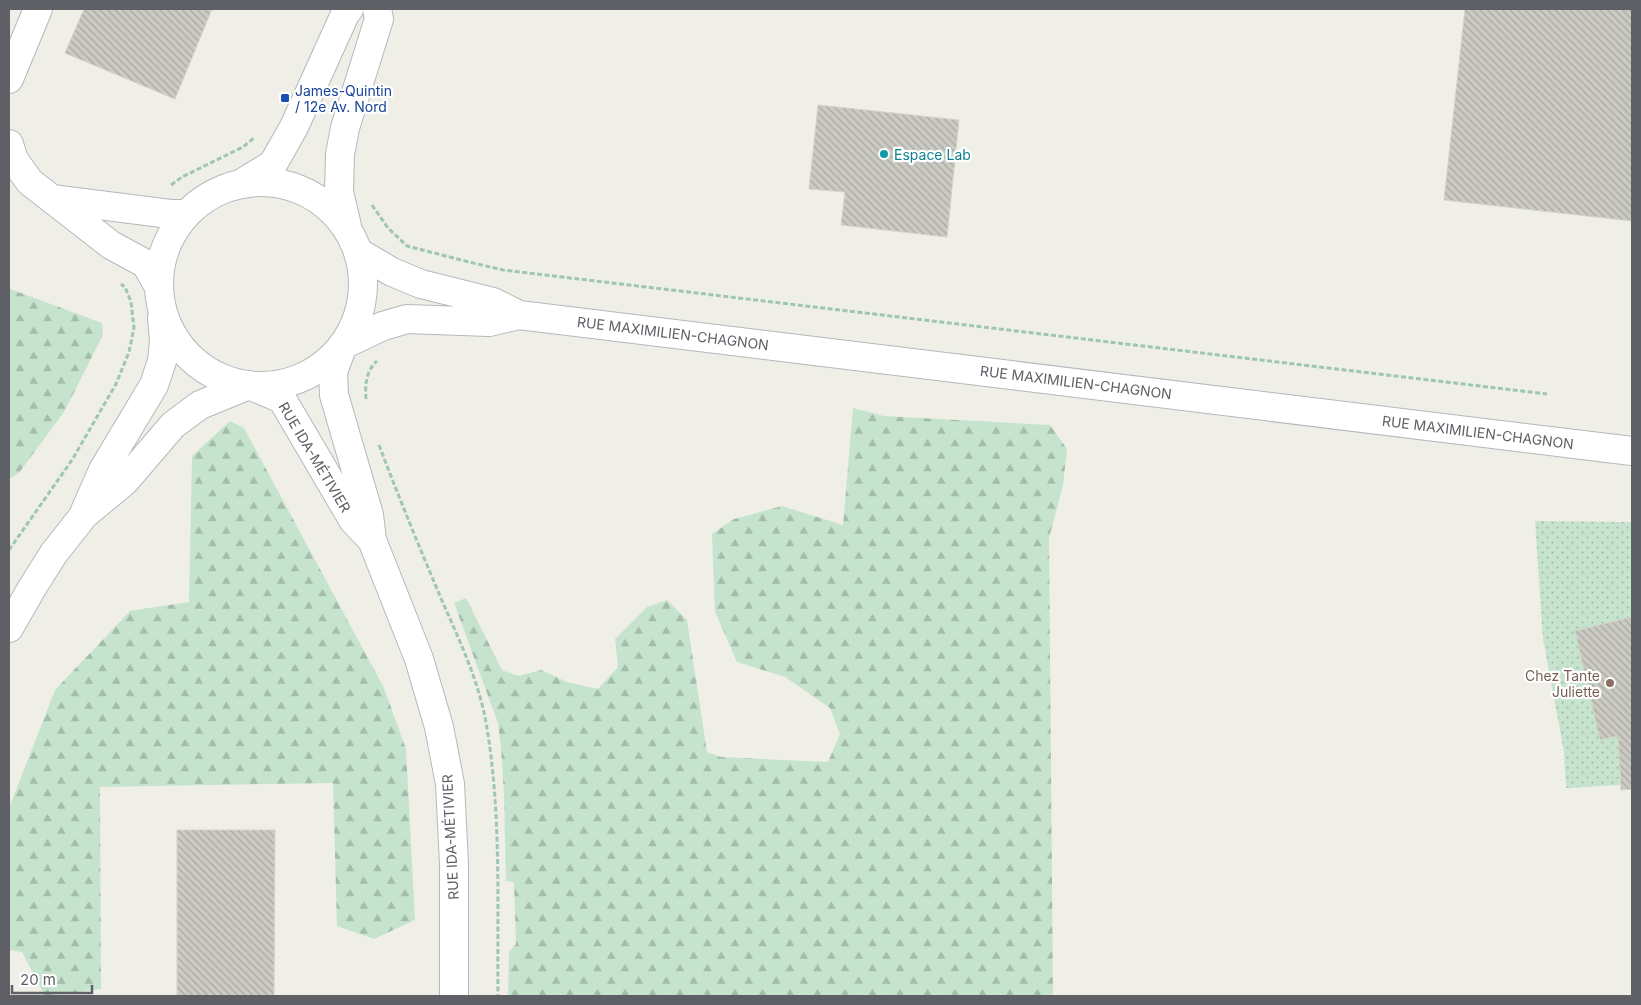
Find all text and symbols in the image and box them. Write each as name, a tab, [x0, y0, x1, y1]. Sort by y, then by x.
place label: James-Quintin / 12e Av. Nord	[295, 82, 392, 115]
marker: James-Quintin / 12e Av. Nord	[279, 92, 291, 104]
place label: Espace Lab	[894, 146, 971, 163]
marker: Espace Lab	[878, 148, 890, 160]
street label: RUE MAXIMILIEN-CHAGNON	[576, 313, 770, 353]
street label: RUE MAXIMILIEN-CHAGNON	[979, 362, 1173, 402]
street label: RUE IDA-MÉTIVIER	[275, 399, 355, 515]
street label: RUE MAXIMILIEN-CHAGNON	[1381, 412, 1575, 452]
place label: Chez Tante Juliette	[1525, 667, 1600, 700]
marker: Chez Tante Juliette	[1604, 677, 1616, 689]
street label: RUE IDA-MÉTIVIER	[438, 774, 462, 900]
scale bar	[12, 962, 92, 994]
text: 20 m	[20, 970, 56, 989]

